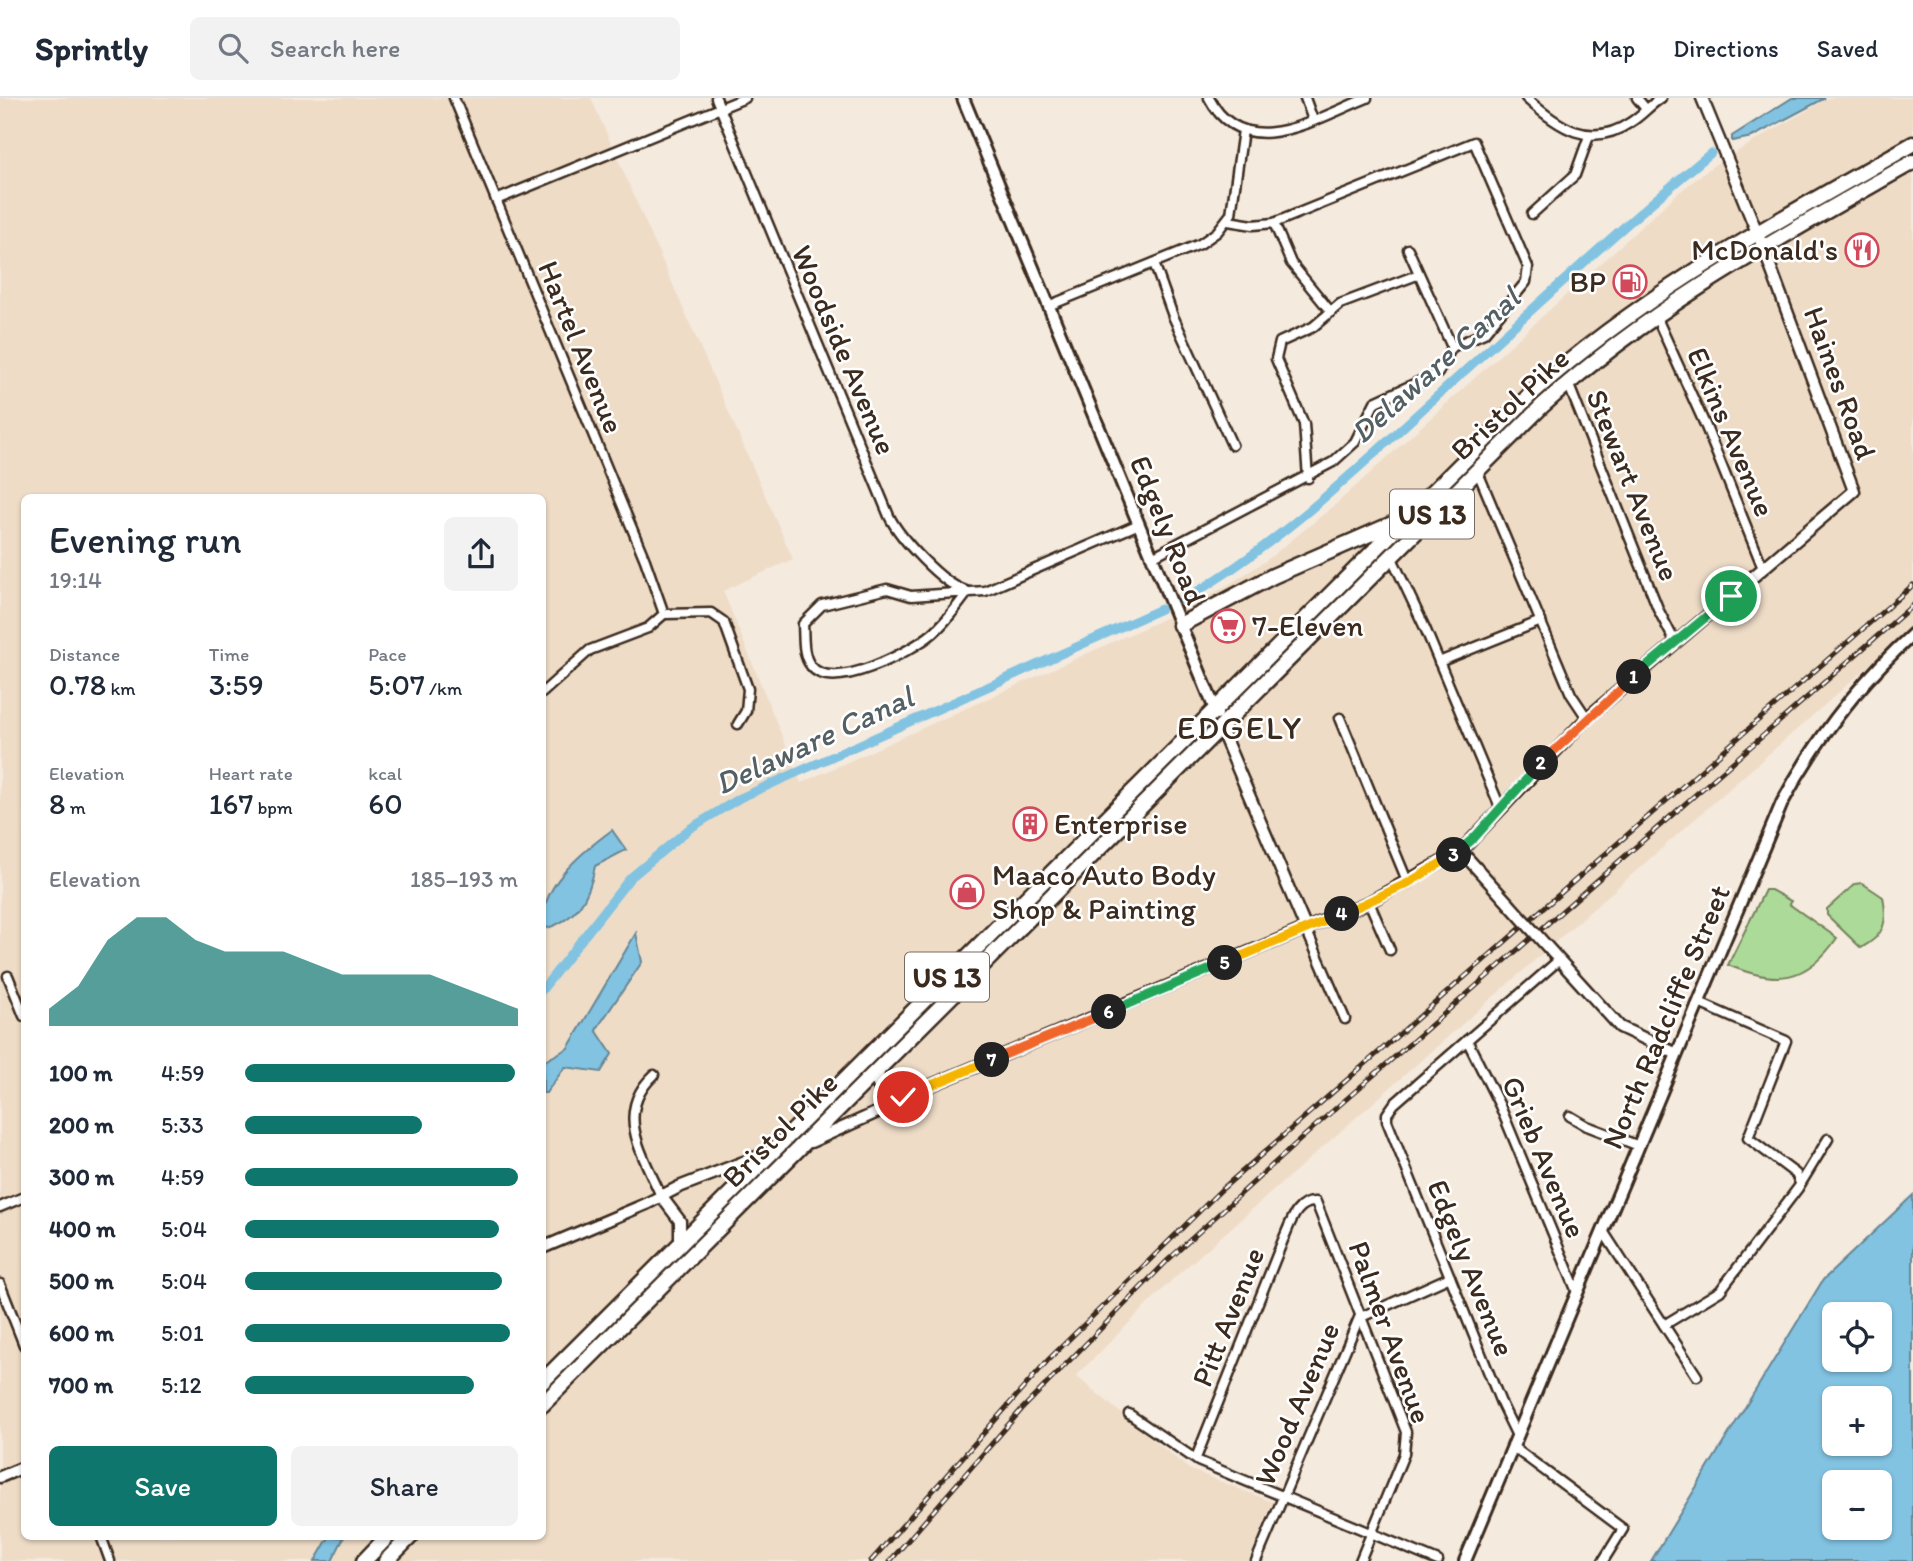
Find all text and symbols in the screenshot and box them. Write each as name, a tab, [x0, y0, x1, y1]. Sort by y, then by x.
search box	[190, 17, 680, 80]
text: Sprintly	[35, 29, 148, 68]
icon: search	[214, 29, 252, 67]
text: Search here	[270, 32, 400, 64]
text: Map	[1591, 34, 1635, 63]
text: Directions	[1673, 34, 1779, 63]
text: Saved	[1817, 34, 1878, 63]
place label: McDonald's	[1691, 231, 1838, 268]
restaurant icon: McDonald's	[1843, 231, 1881, 269]
street label: Woodside Avenue	[784, 239, 905, 460]
street label: Hartel Avenue	[530, 255, 633, 439]
place label: BP	[1569, 263, 1606, 300]
fuel station icon: BP	[1611, 263, 1649, 301]
water label: Delaware Canal	[1342, 278, 1529, 451]
street label: Haines Road	[1796, 301, 1885, 464]
street label: Bristol Pike	[1443, 339, 1577, 468]
street label: Elkins Avenue	[1679, 342, 1784, 522]
street label: Stewart Avenue	[1578, 384, 1689, 586]
street label: Edgely Road	[1122, 450, 1215, 610]
road number: US 13	[1390, 490, 1474, 538]
text: Evening run	[49, 517, 242, 563]
button: share	[444, 517, 518, 591]
text: 19:14	[49, 566, 102, 594]
pin	[1701, 566, 1761, 626]
icon: arrive	[1712, 577, 1750, 615]
supermarket icon: 7-Eleven	[1209, 607, 1247, 645]
place label: 7-Eleven	[1252, 607, 1363, 644]
text: Distance	[49, 643, 120, 666]
text: Time	[209, 643, 249, 666]
text: Pace	[368, 643, 406, 666]
pin: 1	[1616, 660, 1652, 694]
text: 1	[1629, 665, 1638, 688]
text: 0.78	[49, 666, 106, 703]
text: 3:59	[209, 666, 264, 703]
text: 5:07	[368, 666, 425, 703]
text: km	[106, 677, 136, 700]
text: /km	[425, 677, 462, 700]
water label: Delaware Canal	[709, 677, 921, 803]
district label: EDGELY	[1177, 708, 1303, 747]
pin: 2	[1524, 746, 1558, 780]
text: 2	[1536, 751, 1546, 774]
text: Elevation	[49, 762, 125, 785]
text: Heart rate	[209, 762, 293, 785]
text: kcal	[368, 762, 402, 785]
text: 8	[49, 785, 65, 822]
text: 167	[209, 785, 253, 822]
text: 60	[368, 785, 403, 822]
text: m	[65, 796, 86, 819]
text: bpm	[253, 796, 293, 819]
building icon: Enterprise	[1011, 805, 1049, 843]
place label: Enterprise	[1054, 805, 1188, 842]
pin: 3	[1436, 838, 1472, 872]
text: 3	[1448, 843, 1459, 866]
place label: Maaco Auto Body Shop & Painting	[992, 856, 1216, 927]
text: Elevation	[49, 865, 140, 893]
text: 185–193 m	[410, 865, 518, 893]
shop icon: Maaco Auto Body Shop & Painting	[948, 873, 986, 911]
street label: North Radcliffe Street	[1593, 879, 1738, 1155]
pin: 4	[1324, 896, 1360, 932]
text: 4	[1336, 902, 1347, 925]
pin: 5	[1208, 946, 1242, 980]
text: 5	[1220, 951, 1229, 974]
road number: US 13	[905, 952, 989, 1001]
pin: 6	[1092, 995, 1126, 1030]
text: 6	[1103, 1000, 1114, 1023]
pin: 7	[974, 1042, 1010, 1077]
text: 7	[987, 1048, 996, 1071]
text: 100 m	[49, 1059, 113, 1087]
text: 4:59	[161, 1059, 205, 1087]
street label: Bristol Pike	[714, 1064, 845, 1195]
pin	[873, 1067, 933, 1127]
street label: Grieb Avenue	[1494, 1070, 1595, 1243]
icon: check	[884, 1078, 922, 1116]
text: 200 m	[49, 1111, 114, 1139]
text: 5:33	[161, 1111, 204, 1139]
text: 300 m	[49, 1163, 114, 1191]
text: 4:59	[161, 1163, 205, 1191]
street label: Edgely Avenue	[1419, 1174, 1524, 1362]
text: 400 m	[49, 1215, 116, 1243]
text: 5:04	[161, 1215, 207, 1243]
street label: Palmer Avenue	[1340, 1236, 1441, 1428]
street label: Pitt Avenue	[1183, 1242, 1272, 1392]
text: 500 m	[49, 1267, 114, 1295]
text: 5:04	[161, 1267, 207, 1295]
map controls	[1822, 1302, 1892, 1540]
button: locate	[1822, 1302, 1892, 1372]
street label: Wood Avenue	[1246, 1317, 1348, 1491]
text: 600 m	[49, 1319, 114, 1347]
text: 5:01	[161, 1319, 204, 1347]
text: 700 m	[49, 1371, 113, 1399]
text: 5:12	[161, 1371, 201, 1399]
button: +	[1822, 1386, 1892, 1456]
button: Save	[49, 1446, 277, 1526]
button: Share	[291, 1446, 518, 1526]
button: −	[1822, 1470, 1892, 1540]

